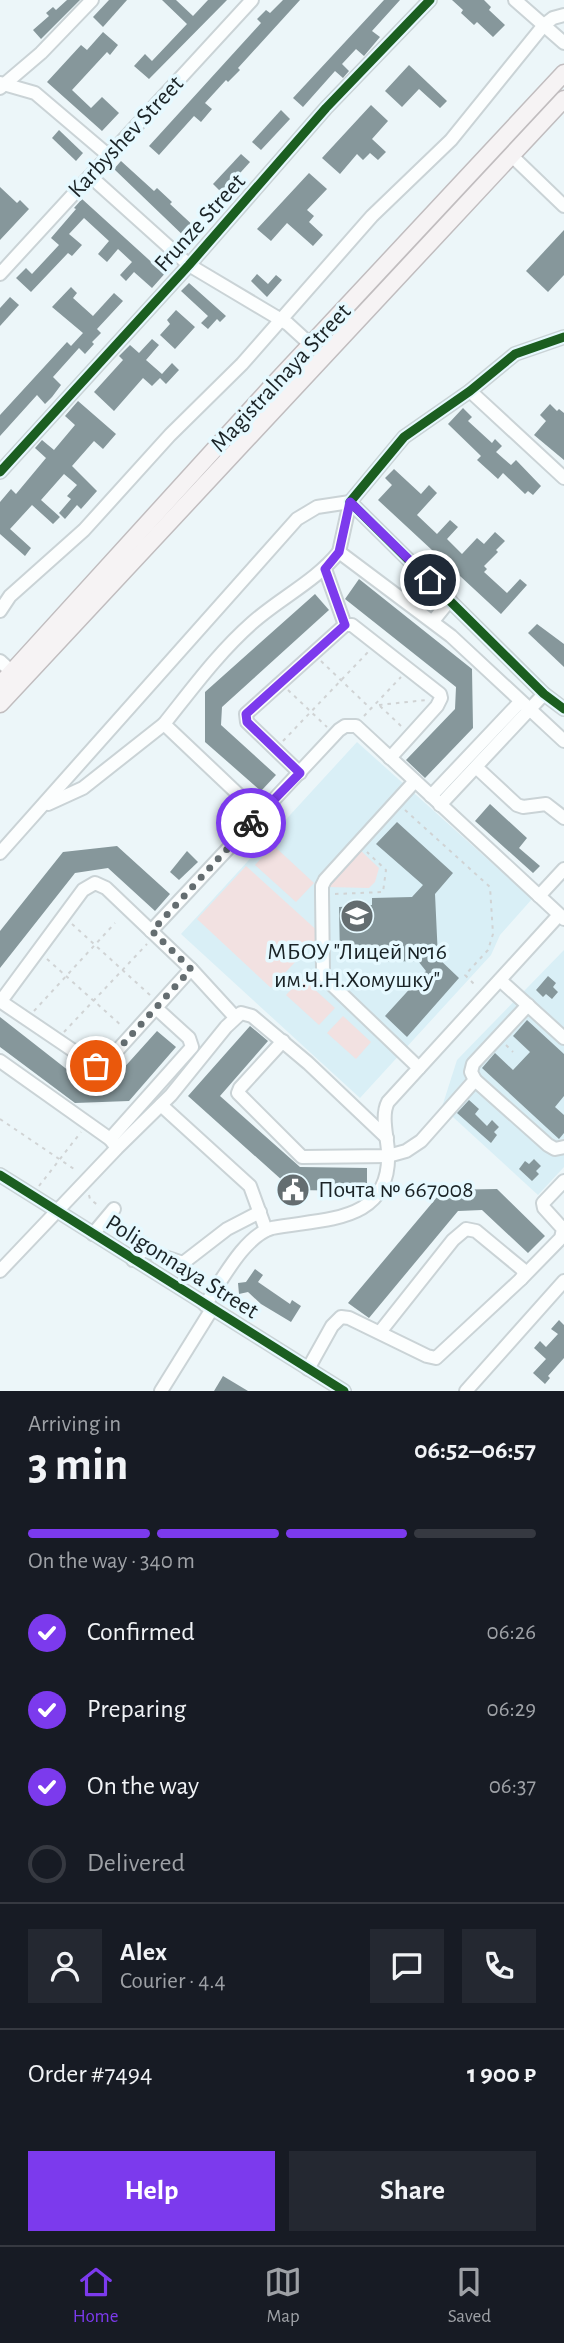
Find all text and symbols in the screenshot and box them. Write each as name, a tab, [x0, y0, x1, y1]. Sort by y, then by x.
street label: Karbyshev Street	[64, 71, 188, 203]
street label: Frunze Street	[150, 169, 250, 277]
street label: Magistralnaya Street	[206, 299, 356, 457]
pin	[400, 550, 460, 610]
icon: home	[411, 561, 449, 599]
courier	[216, 788, 286, 858]
icon: bike	[232, 804, 270, 842]
school or university icon: МБОУ "Лицей №16 им.Ч.Н.Хомушку"	[338, 897, 376, 935]
place label: МБОУ "Лицей №16 им.Ч.Н.Хомушку"	[267, 940, 447, 992]
pin	[66, 1036, 126, 1096]
icon: bag	[77, 1047, 115, 1085]
public building icon: Почта № 667008	[274, 1171, 312, 1209]
place label: Почта № 667008	[318, 1178, 474, 1202]
street label: Poligonnaya Street	[101, 1210, 263, 1324]
text: Arriving in	[28, 1413, 121, 1436]
text: 06:52–06:57	[414, 1437, 536, 1463]
text: 3 min	[28, 1442, 128, 1488]
text: On the way · 340 m	[28, 1550, 195, 1573]
icon: check	[28, 1614, 66, 1652]
text: Confirmed	[87, 1619, 195, 1645]
text: 06:26	[487, 1621, 536, 1644]
icon: check	[28, 1691, 66, 1729]
text: Preparing	[87, 1696, 186, 1722]
text: 06:29	[487, 1698, 536, 1721]
icon: check	[28, 1768, 66, 1806]
text: On the way	[87, 1773, 199, 1799]
text: 06:37	[489, 1775, 536, 1798]
text: Delivered	[87, 1850, 185, 1876]
button: person	[28, 1929, 102, 2003]
button: chat	[370, 1929, 444, 2003]
button: phone	[462, 1929, 536, 2003]
text: Alex	[120, 1939, 167, 1965]
text: Courier · 4.4	[120, 1970, 226, 1993]
text: Order #7494	[28, 2061, 153, 2087]
text: 1 900 ₽	[467, 2061, 536, 2087]
button: Help	[28, 2151, 275, 2231]
button: Share	[289, 2151, 536, 2231]
tab: Home	[73, 2263, 119, 2328]
tab: Map	[264, 2263, 302, 2328]
tab: Saved	[448, 2263, 491, 2328]

